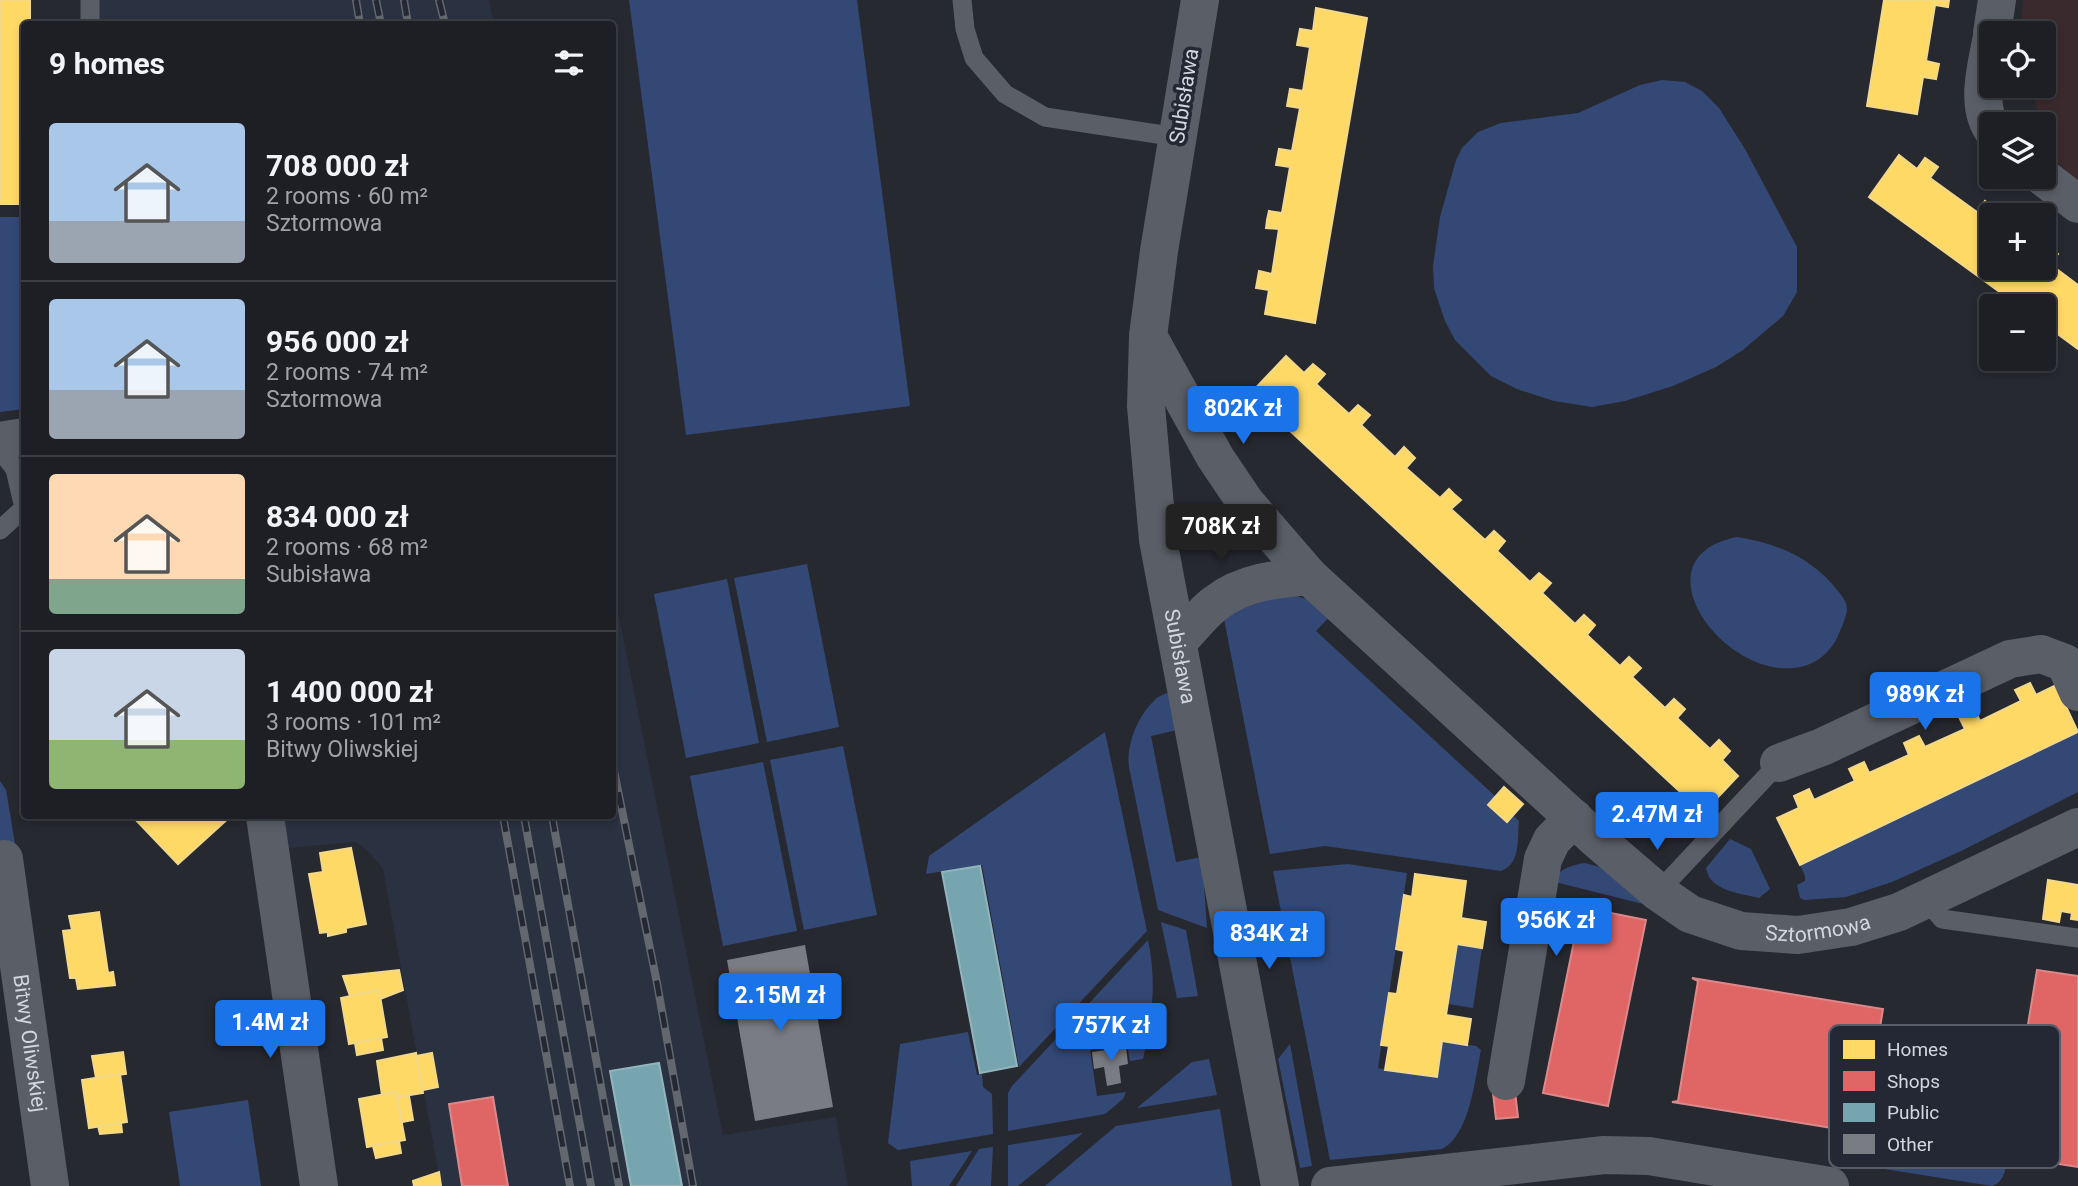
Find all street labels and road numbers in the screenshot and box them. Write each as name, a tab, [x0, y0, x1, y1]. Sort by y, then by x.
street label: Subisława	[1165, 47, 1203, 145]
street label: Subisława	[1159, 607, 1201, 706]
street label: Sztormowa	[1764, 910, 1873, 947]
street label: Bitwy Oliwskiej	[8, 973, 51, 1114]

